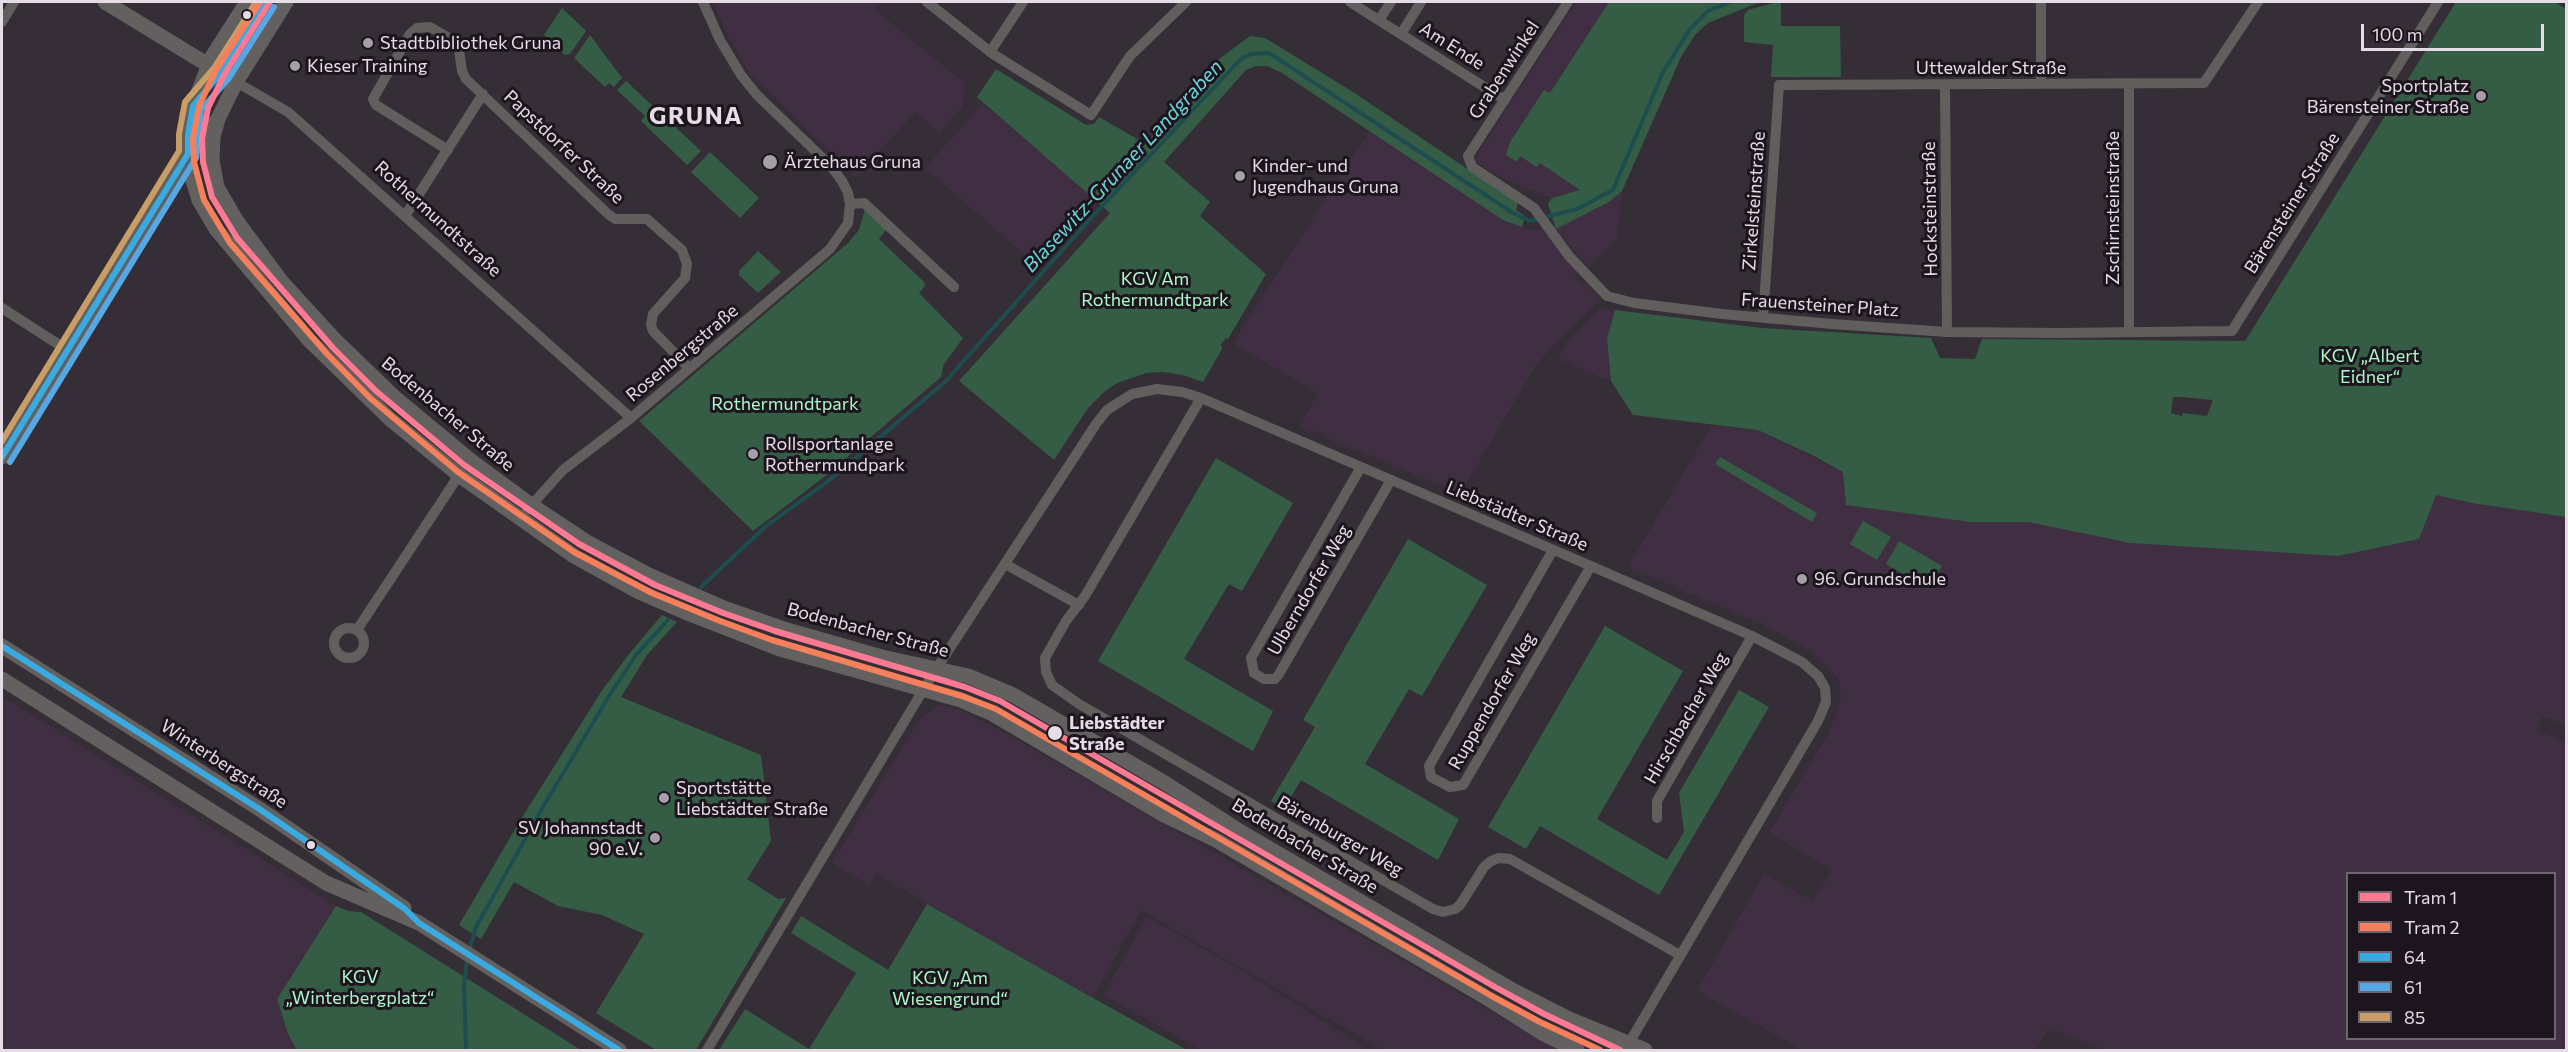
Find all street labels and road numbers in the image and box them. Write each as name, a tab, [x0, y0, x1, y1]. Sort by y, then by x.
street label: Grabenwinkel	[1464, 17, 1544, 123]
street label: Am Ende	[1416, 18, 1488, 74]
street label: Uttewalder Straße	[1916, 57, 2066, 79]
street label: Papstdorfer Straße	[499, 86, 629, 208]
street label: Bärensteiner Straße	[2240, 129, 2344, 277]
street label: Zirkelsteinstraße	[1738, 131, 1770, 271]
street label: Zschirnsteinstraße	[2102, 131, 2124, 285]
street label: Hocksteinstraße	[1918, 141, 1942, 277]
street label: Rothermundtstraße	[370, 157, 506, 281]
street label: Frauensteiner Platz	[1740, 289, 1900, 321]
street label: Rosenbergstraße	[622, 300, 742, 406]
street label: Bodenbacher Straße	[377, 352, 519, 476]
street label: Liebstädter Straße	[1443, 476, 1591, 556]
street label: Ulberndorfer Weg	[1263, 521, 1355, 659]
street label: Bodenbacher Straße	[785, 598, 951, 662]
street label: Ruppendorfer Weg	[1444, 629, 1540, 773]
street label: Hirschbacher Weg	[1640, 648, 1732, 788]
street label: Winterbergstraße	[157, 715, 291, 813]
street label: Bärenburger Weg	[1273, 791, 1407, 881]
street label: Bodenbacher Straße	[1228, 794, 1382, 898]

